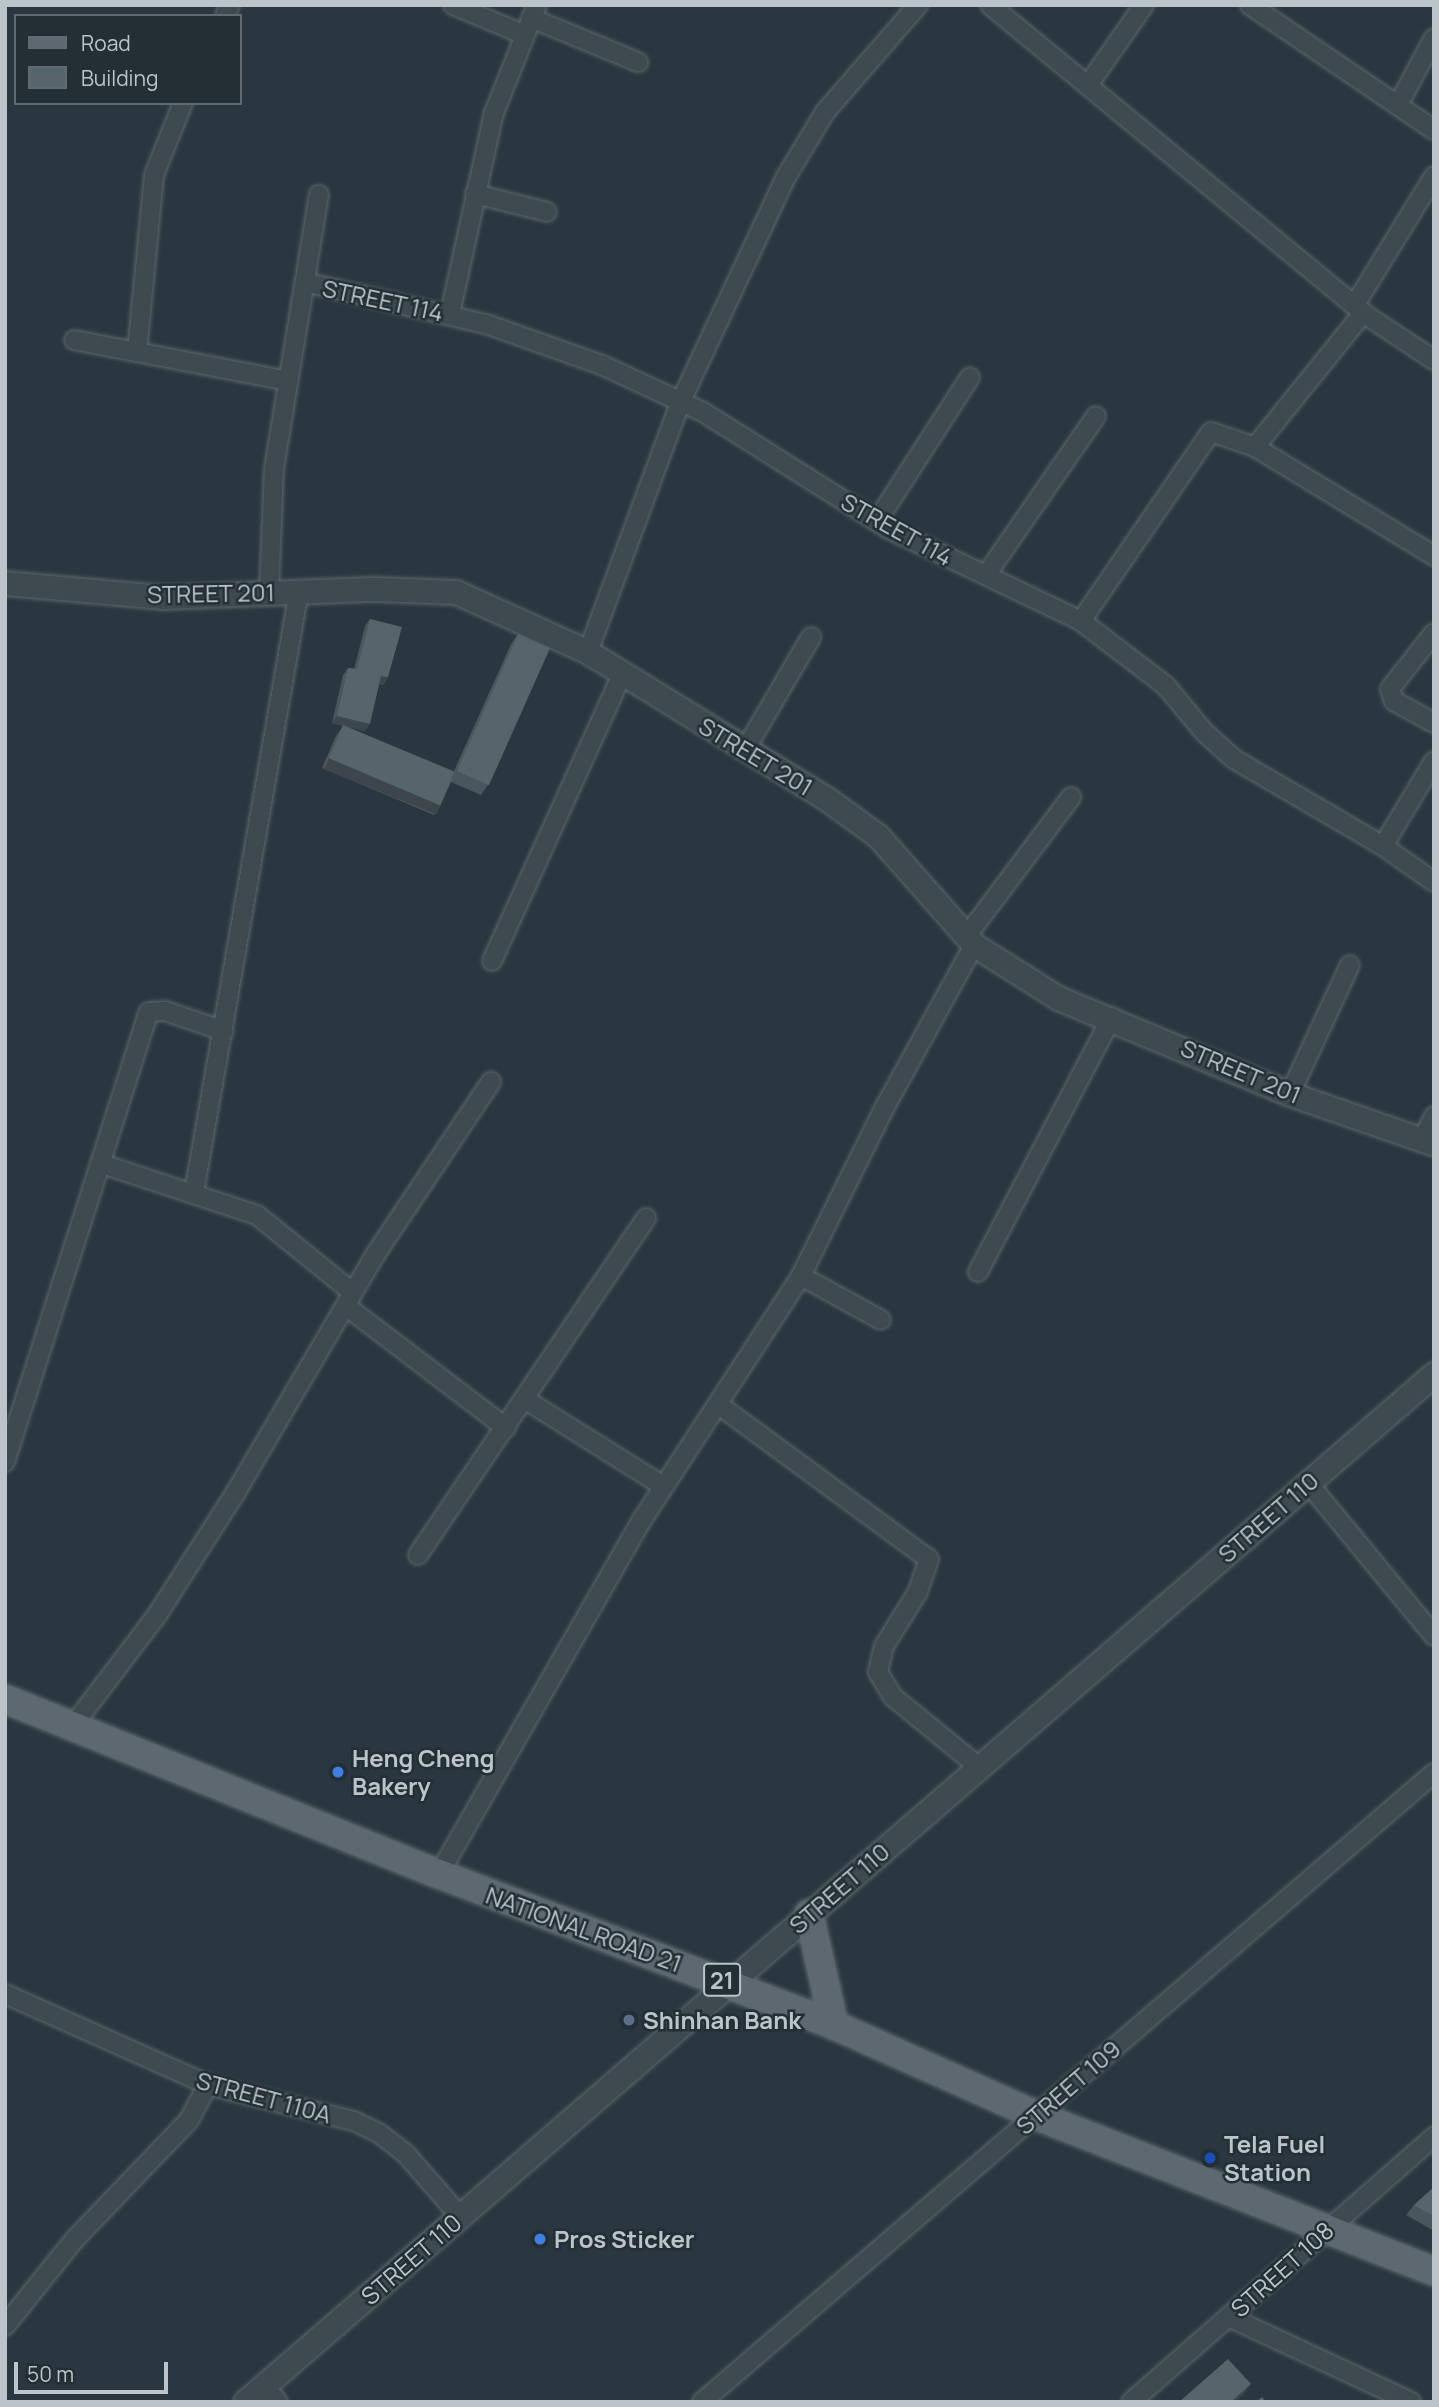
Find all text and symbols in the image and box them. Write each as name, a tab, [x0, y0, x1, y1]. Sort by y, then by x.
legend	[14, 14, 242, 105]
text: Road	[81, 29, 131, 57]
text: Building	[81, 64, 158, 92]
street label: STREET 114	[320, 273, 446, 327]
street label: STREET 114	[836, 486, 958, 572]
street label: STREET 201	[147, 577, 275, 609]
street label: STREET 201	[694, 711, 818, 801]
street label: STREET 201	[1176, 1033, 1306, 1109]
street label: STREET 110	[1212, 1465, 1324, 1569]
place label: Heng Cheng Bakery	[352, 1744, 495, 1800]
marker: Heng Cheng Bakery	[330, 1764, 346, 1780]
street label: STREET 110	[783, 1836, 895, 1940]
street label: NATIONAL ROAD 21	[482, 1880, 686, 1978]
road number: 21	[703, 1960, 741, 1999]
place label: Shinhan Bank	[643, 2006, 801, 2034]
marker: Shinhan Bank	[621, 2012, 637, 2028]
street label: STREET 109	[1010, 2034, 1126, 2140]
street label: STREET 110A	[193, 2065, 335, 2129]
place label: Tela Fuel Station	[1224, 2130, 1325, 2186]
marker: Tela Fuel Station	[1202, 2150, 1218, 2166]
street label: STREET 110	[355, 2207, 467, 2311]
street label: STREET 108	[1225, 2215, 1339, 2323]
place label: Pros Sticker	[554, 2225, 694, 2253]
marker: Pros Sticker	[532, 2231, 548, 2247]
scale bar	[18, 2348, 172, 2392]
text: 50 m	[27, 2360, 74, 2388]

